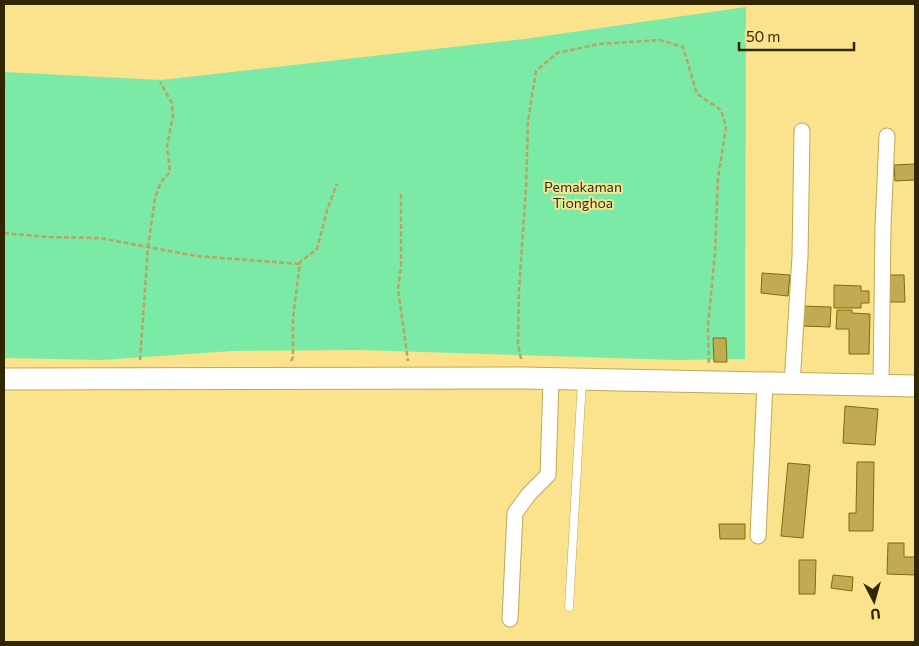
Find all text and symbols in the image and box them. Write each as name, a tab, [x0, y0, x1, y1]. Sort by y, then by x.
scale bar	[739, 20, 854, 52]
text: 50 m	[746, 27, 780, 45]
park label: Pemakaman Tionghoa	[544, 178, 622, 211]
north arrow	[849, 576, 899, 626]
text: U	[869, 605, 881, 623]

